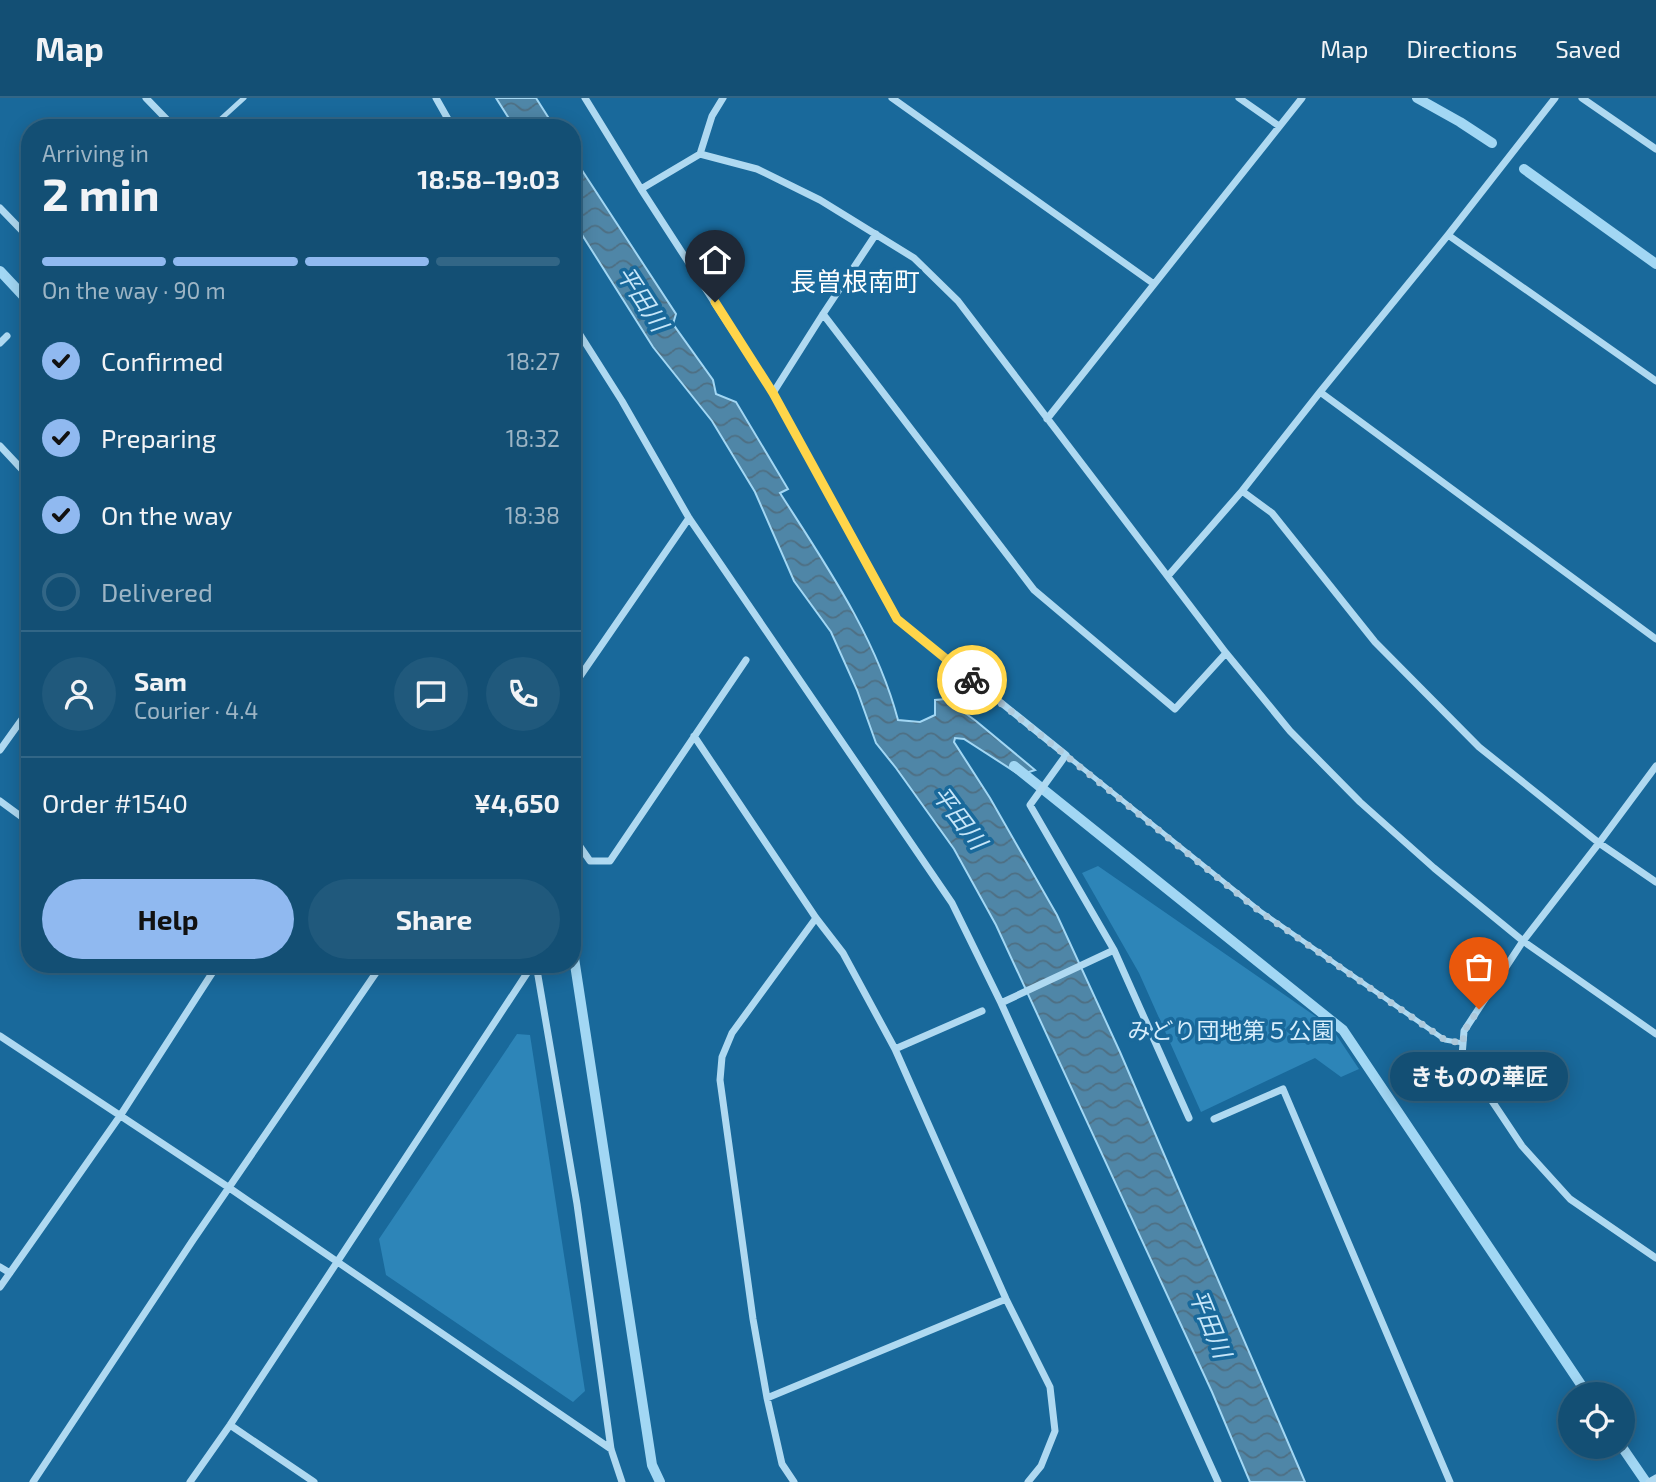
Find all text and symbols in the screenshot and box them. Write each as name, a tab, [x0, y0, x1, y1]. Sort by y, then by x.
text: Map	[35, 28, 104, 68]
text: Map	[1320, 34, 1368, 63]
text: Directions	[1406, 34, 1517, 63]
text: Saved	[1555, 34, 1621, 63]
text: Arriving in	[42, 139, 149, 167]
text: 18:58–19:03	[417, 163, 560, 194]
text: 2 min	[42, 165, 160, 220]
pin	[685, 230, 745, 302]
icon: home	[696, 241, 734, 279]
water label: 平田川	[611, 260, 676, 339]
district label: 長曽根南町	[790, 265, 920, 296]
text: On the way · 90 m	[42, 276, 226, 304]
icon: check	[42, 342, 80, 380]
text: Confirmed	[101, 345, 224, 376]
text: 18:27	[507, 347, 560, 375]
icon: check	[42, 419, 80, 457]
text: Preparing	[101, 422, 216, 453]
text: 18:32	[506, 424, 560, 452]
icon: check	[42, 496, 80, 534]
text: On the way	[101, 499, 232, 530]
text: 18:38	[505, 501, 560, 529]
text: Delivered	[101, 576, 213, 607]
courier	[937, 645, 1007, 715]
button: person	[42, 657, 116, 731]
button: chat	[394, 657, 468, 731]
button: phone	[486, 657, 560, 731]
icon: bike	[953, 661, 991, 699]
text: Sam	[134, 665, 187, 696]
text: Courier · 4.4	[134, 696, 258, 724]
water label: 平田川	[927, 780, 995, 857]
text: Order #1540	[42, 787, 188, 818]
text: ¥4,650	[474, 787, 560, 818]
button: Help	[42, 879, 294, 959]
button: Share	[308, 879, 560, 959]
pin	[1449, 937, 1509, 1009]
icon: bag	[1460, 948, 1498, 986]
park label: みどり団地第５公園	[1128, 1016, 1335, 1044]
callout: きものの華匠	[1390, 1051, 1568, 1100]
text: きものの華匠	[1410, 1062, 1548, 1090]
water label: 平田川	[1184, 1284, 1239, 1365]
map controls	[1558, 1382, 1635, 1459]
button: locate	[1558, 1382, 1635, 1459]

